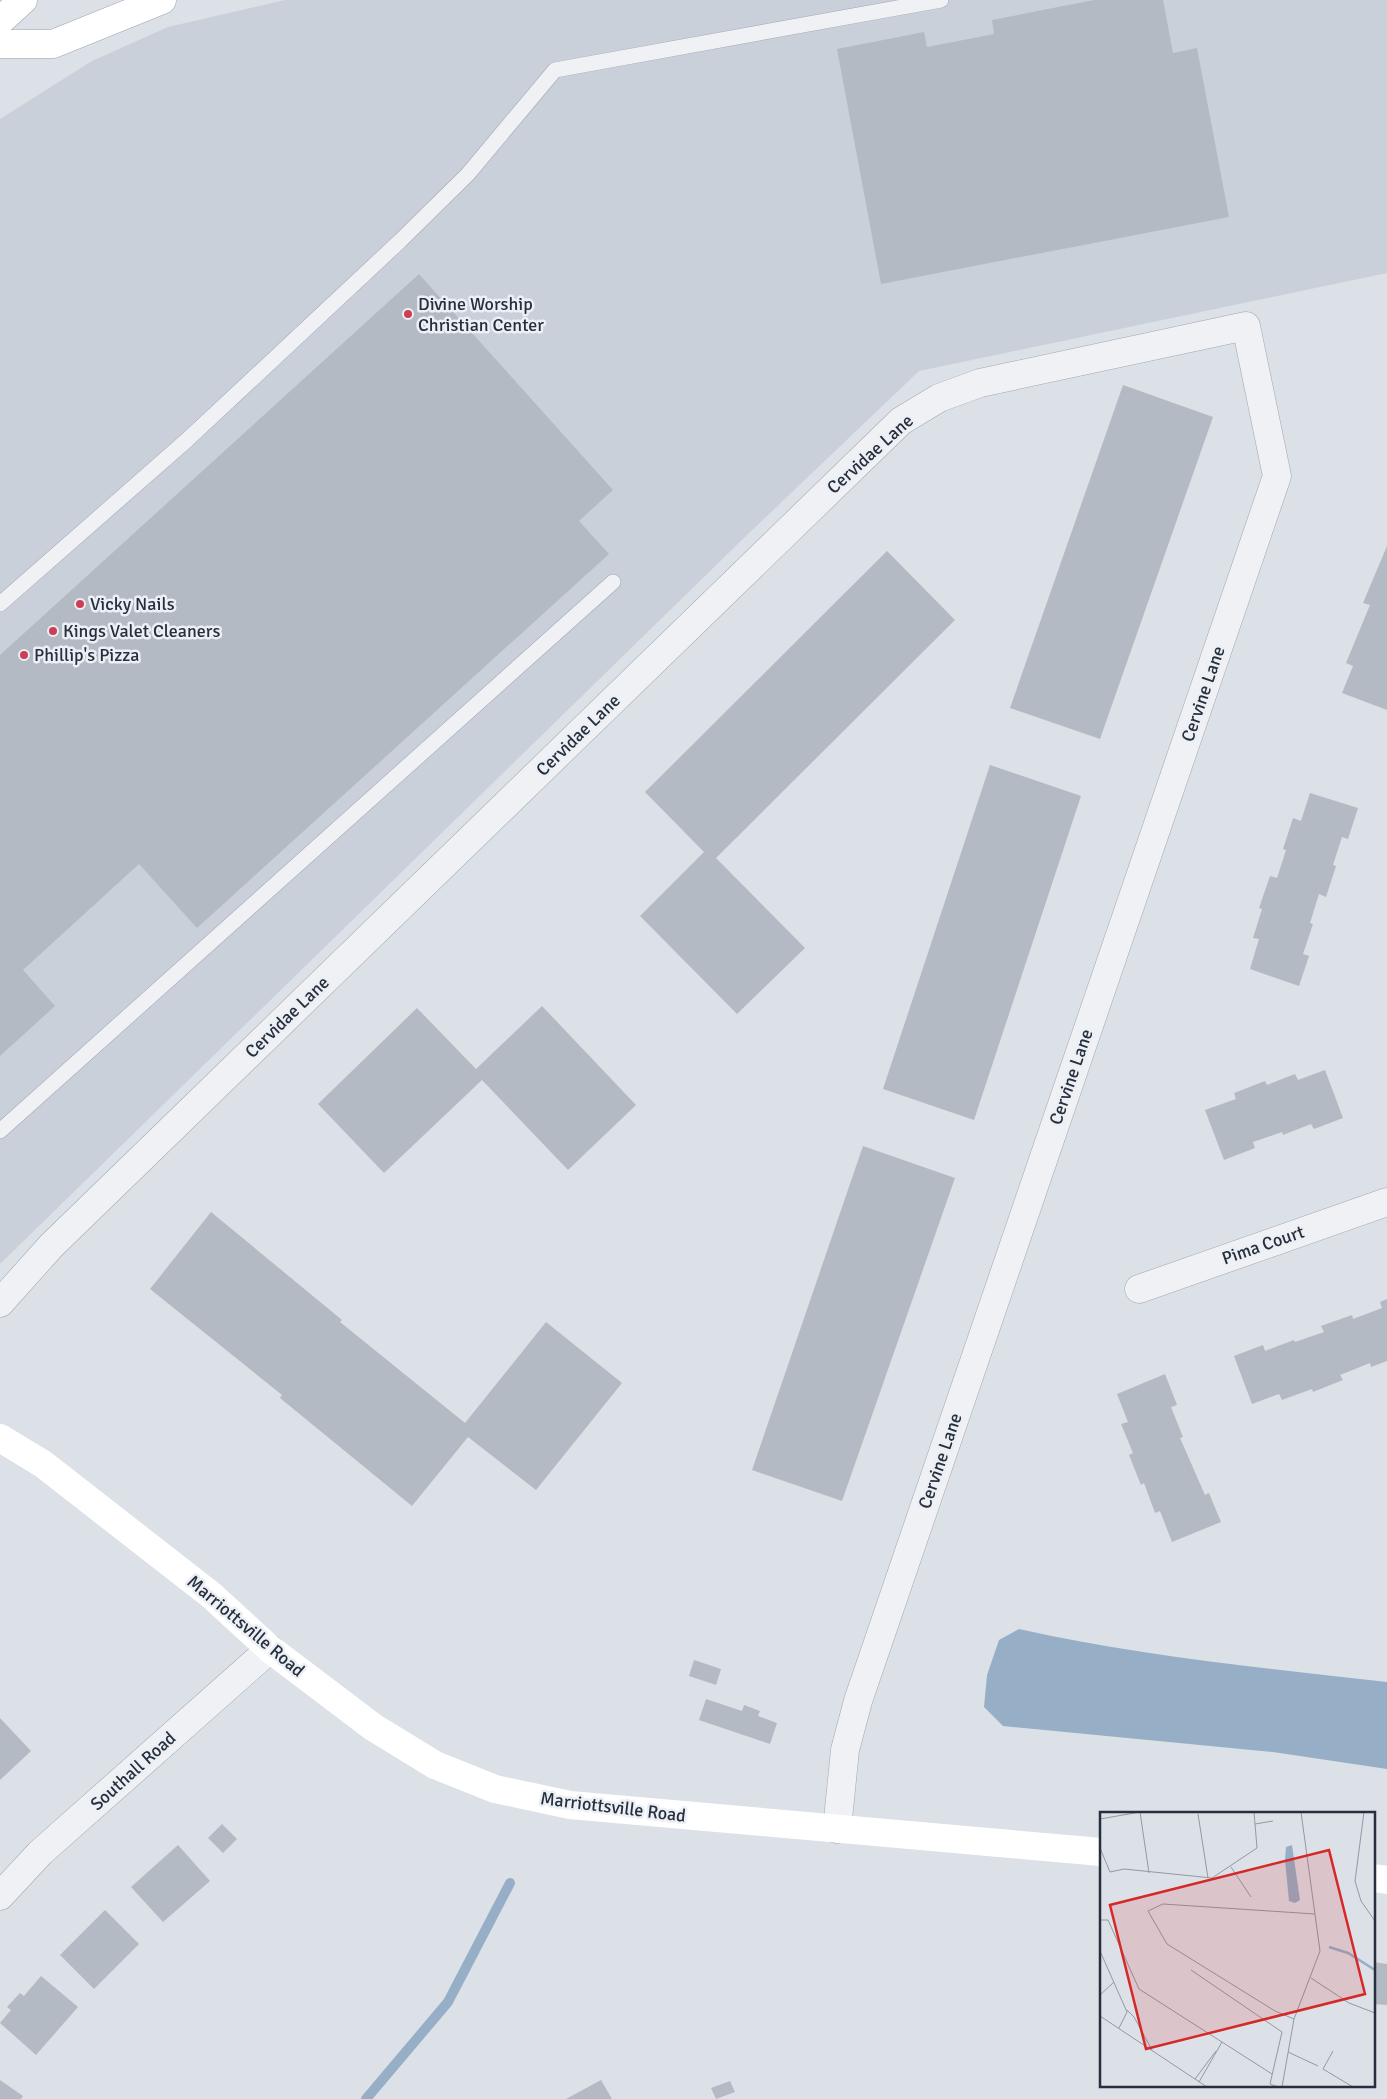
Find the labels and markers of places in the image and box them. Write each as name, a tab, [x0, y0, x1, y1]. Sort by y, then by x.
place label: Divine Worship Christian Center	[418, 293, 544, 336]
marker: Divine Worship Christian Center	[402, 308, 414, 320]
place label: Vicky Nails	[90, 593, 175, 615]
marker: Vicky Nails	[74, 598, 86, 610]
place label: Kings Valet Cleaners	[63, 620, 220, 642]
marker: Kings Valet Cleaners	[47, 625, 59, 637]
place label: Phillip's Pizza	[34, 644, 139, 666]
marker: Phillip's Pizza	[18, 649, 30, 661]

